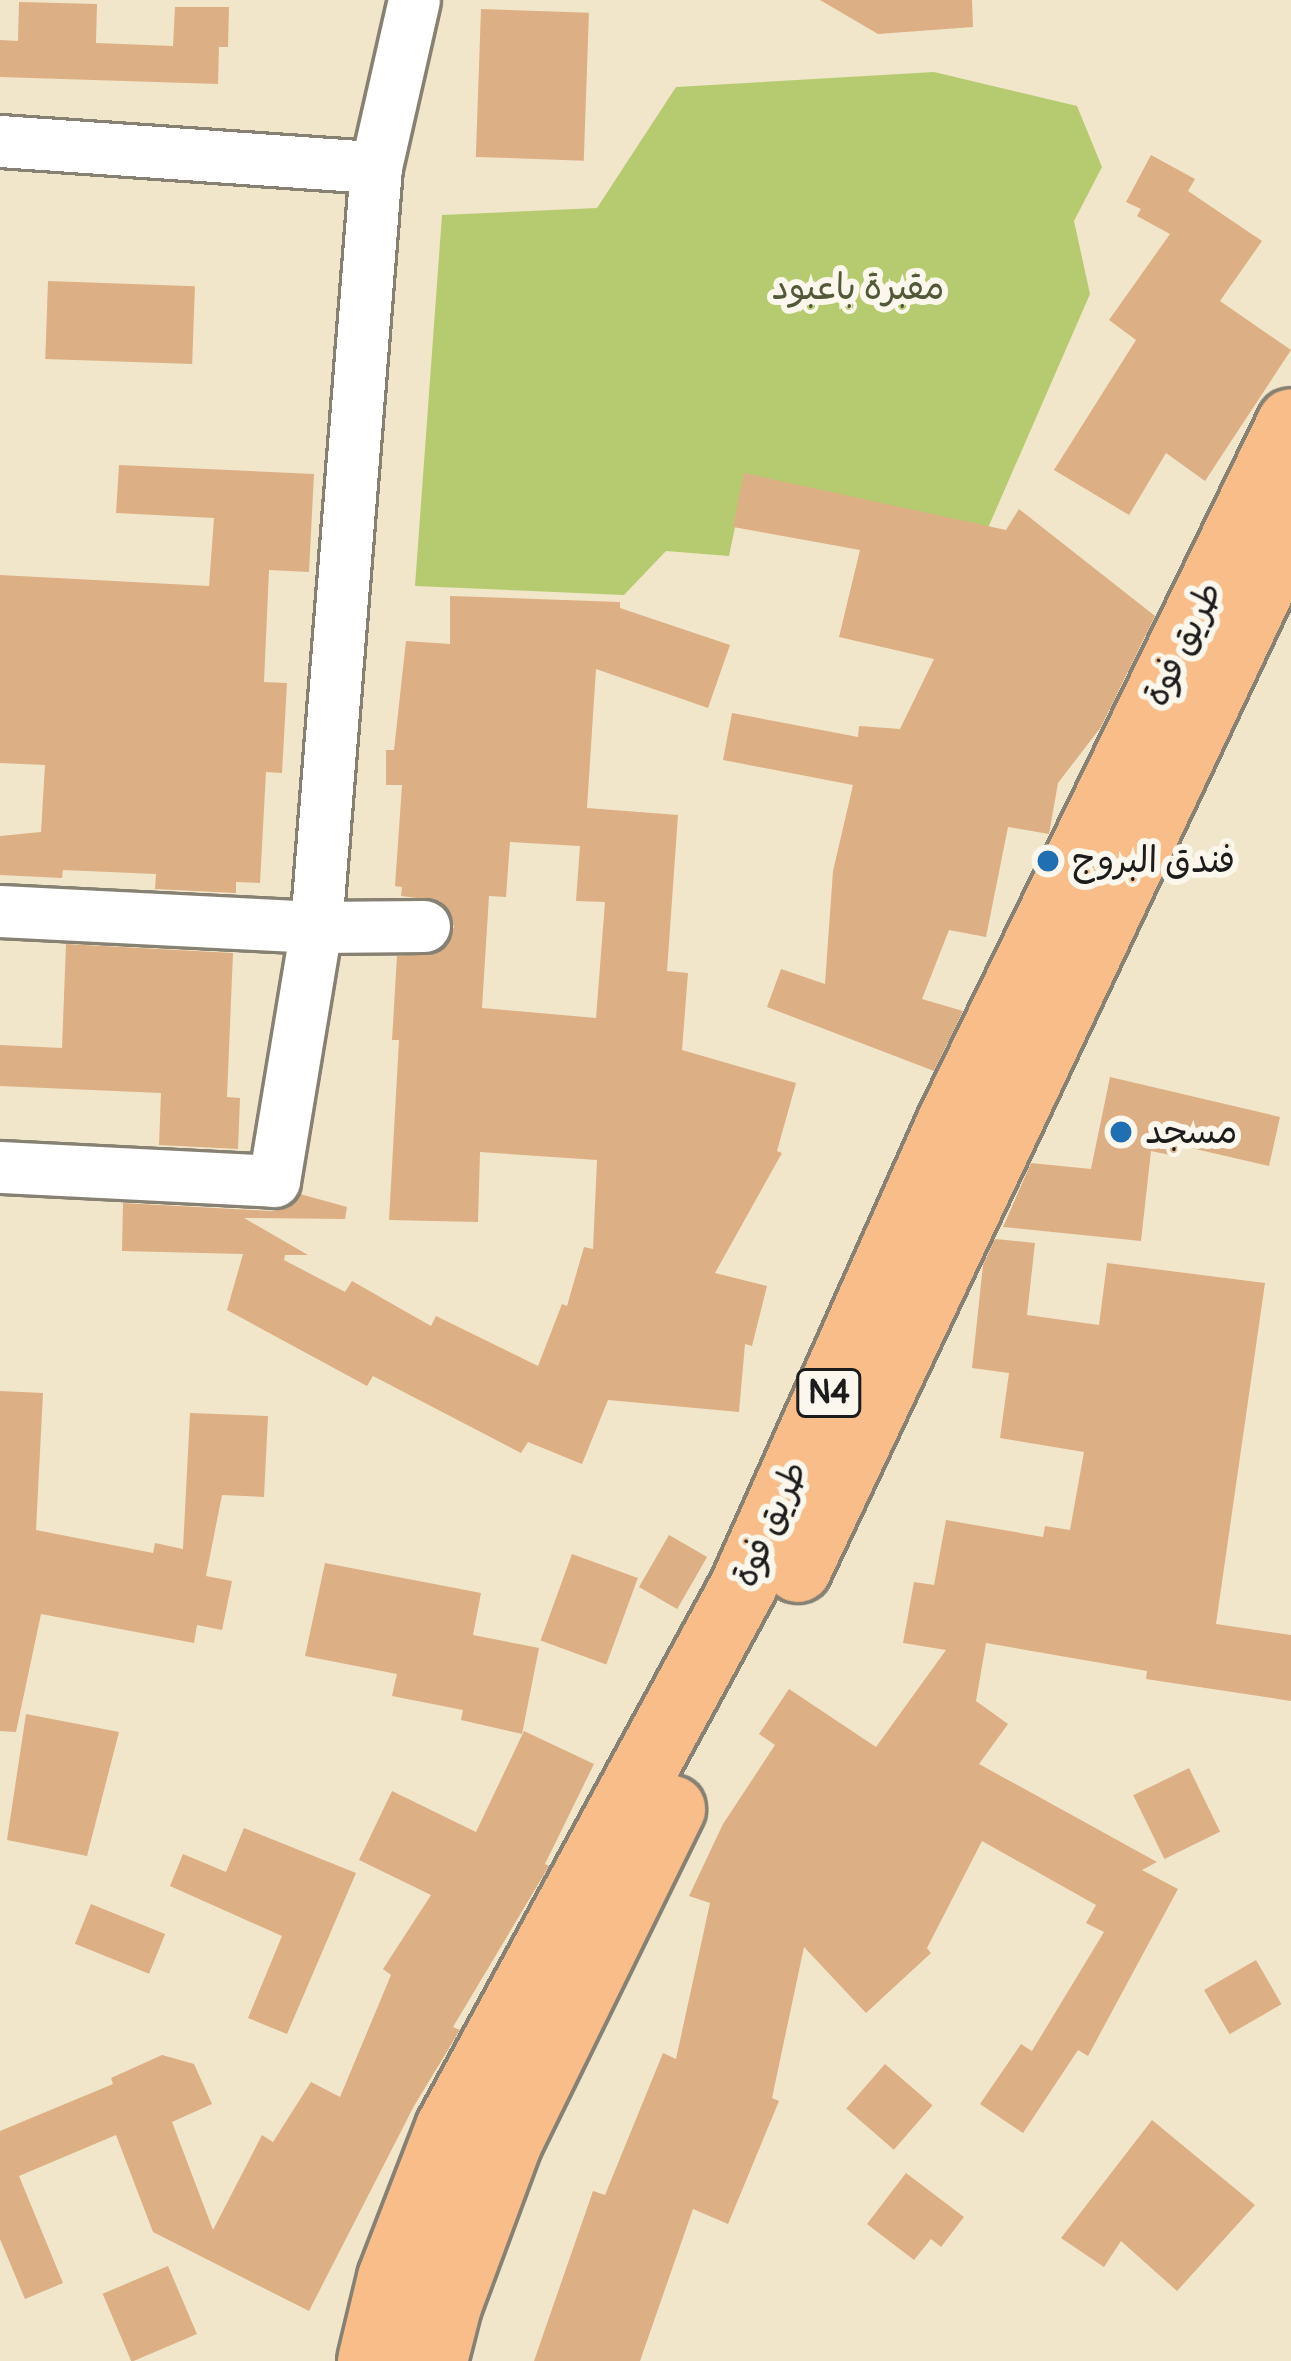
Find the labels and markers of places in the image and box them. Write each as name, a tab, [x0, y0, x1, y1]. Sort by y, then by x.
place label: فندق البروج	[1072, 839, 1235, 883]
marker: فندق البروج	[1035, 848, 1061, 874]
place label: مسجد	[1145, 1110, 1237, 1154]
marker: مسجد	[1108, 1119, 1134, 1145]

